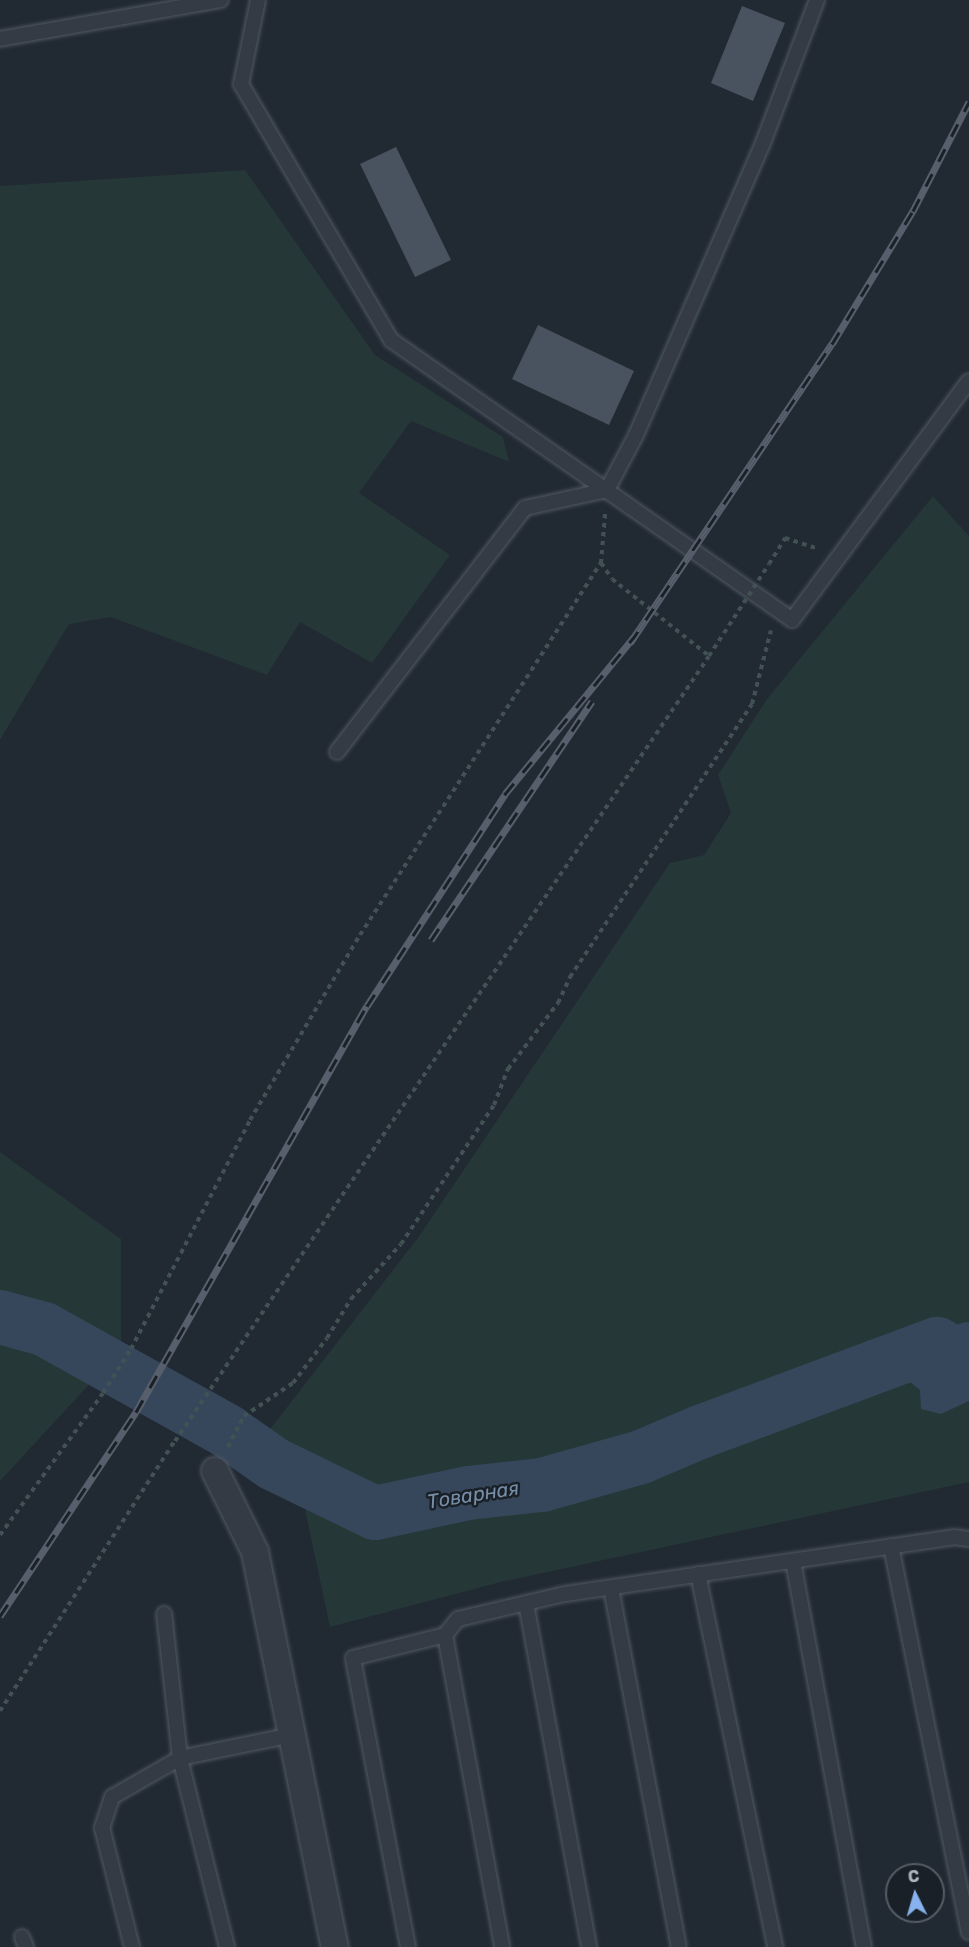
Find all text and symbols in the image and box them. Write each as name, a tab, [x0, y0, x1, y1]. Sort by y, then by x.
water label: Товарная	[425, 1476, 521, 1514]
north arrow	[885, 1863, 945, 1923]
text: С	[907, 1867, 920, 1887]

